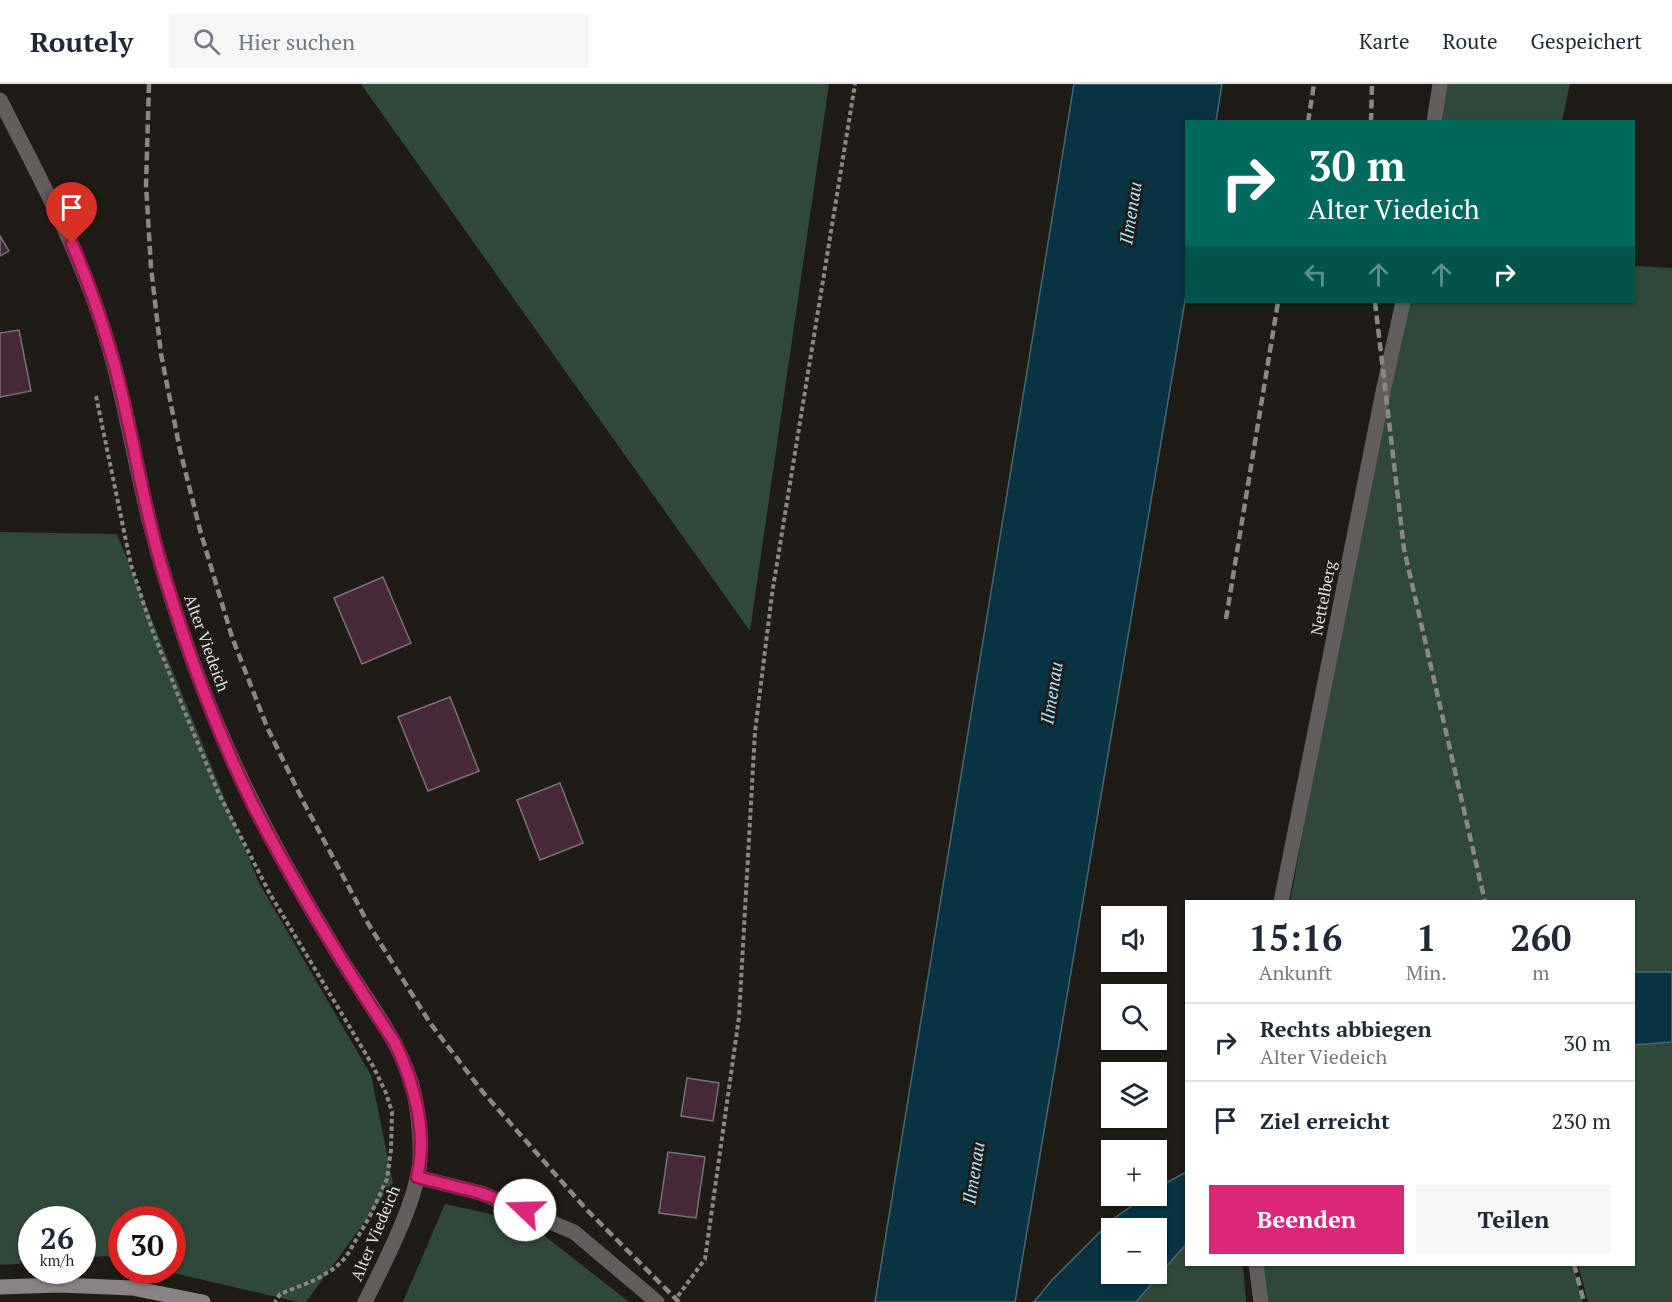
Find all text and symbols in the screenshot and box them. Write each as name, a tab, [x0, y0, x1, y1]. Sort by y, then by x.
search box	[169, 14, 589, 68]
text: Routely	[30, 23, 133, 60]
icon: search	[190, 25, 223, 58]
text: Hier suchen	[238, 27, 355, 56]
text: Karte	[1359, 27, 1410, 55]
text: Route	[1443, 27, 1498, 55]
text: Gespeichert	[1531, 27, 1642, 55]
text: 30 m	[1308, 137, 1406, 193]
icon: right	[1209, 144, 1287, 222]
water label: Ilmenau	[1113, 180, 1147, 247]
pin	[46, 182, 97, 244]
icon: arrive	[55, 191, 88, 224]
text: Alter Viedeich	[1308, 191, 1480, 227]
icon: left	[1299, 258, 1332, 291]
icon: ahead	[1362, 258, 1395, 291]
icon: ahead	[1425, 258, 1458, 291]
icon: right	[1488, 258, 1521, 291]
street label: Nettelberg	[1305, 558, 1341, 637]
street label: Alter Viedeich	[179, 591, 235, 695]
water label: Ilmenau	[1034, 660, 1068, 727]
map controls	[1101, 906, 1167, 1284]
button: sound	[1101, 906, 1167, 972]
text: 15:16	[1249, 914, 1342, 961]
text: 1	[1416, 914, 1436, 961]
text: 260	[1510, 914, 1571, 961]
text: Ankunft	[1259, 959, 1332, 986]
text: Min.	[1406, 959, 1447, 986]
text: m	[1532, 959, 1549, 986]
button: search	[1101, 984, 1167, 1050]
text: Rechts abbiegen	[1260, 1014, 1432, 1043]
icon: right	[1209, 1026, 1242, 1059]
text: 30 m	[1563, 1028, 1611, 1057]
text: Alter Viedeich	[1260, 1043, 1387, 1070]
button: layers	[1101, 1062, 1167, 1128]
icon: arrive	[1209, 1104, 1242, 1137]
text: Ziel erreicht	[1260, 1106, 1390, 1135]
text: 230 m	[1551, 1106, 1611, 1135]
water label: Ilmenau	[956, 1140, 990, 1207]
button: +	[1101, 1140, 1167, 1206]
position arrow	[493, 1178, 557, 1242]
street label: Alter Viedeich	[345, 1181, 405, 1284]
button: Beenden	[1209, 1185, 1404, 1254]
button: Teilen	[1416, 1185, 1611, 1254]
speed limit sign: 30	[108, 1206, 186, 1284]
text: 26	[40, 1218, 74, 1258]
button: −	[1101, 1218, 1167, 1284]
text: km/h	[40, 1250, 74, 1270]

